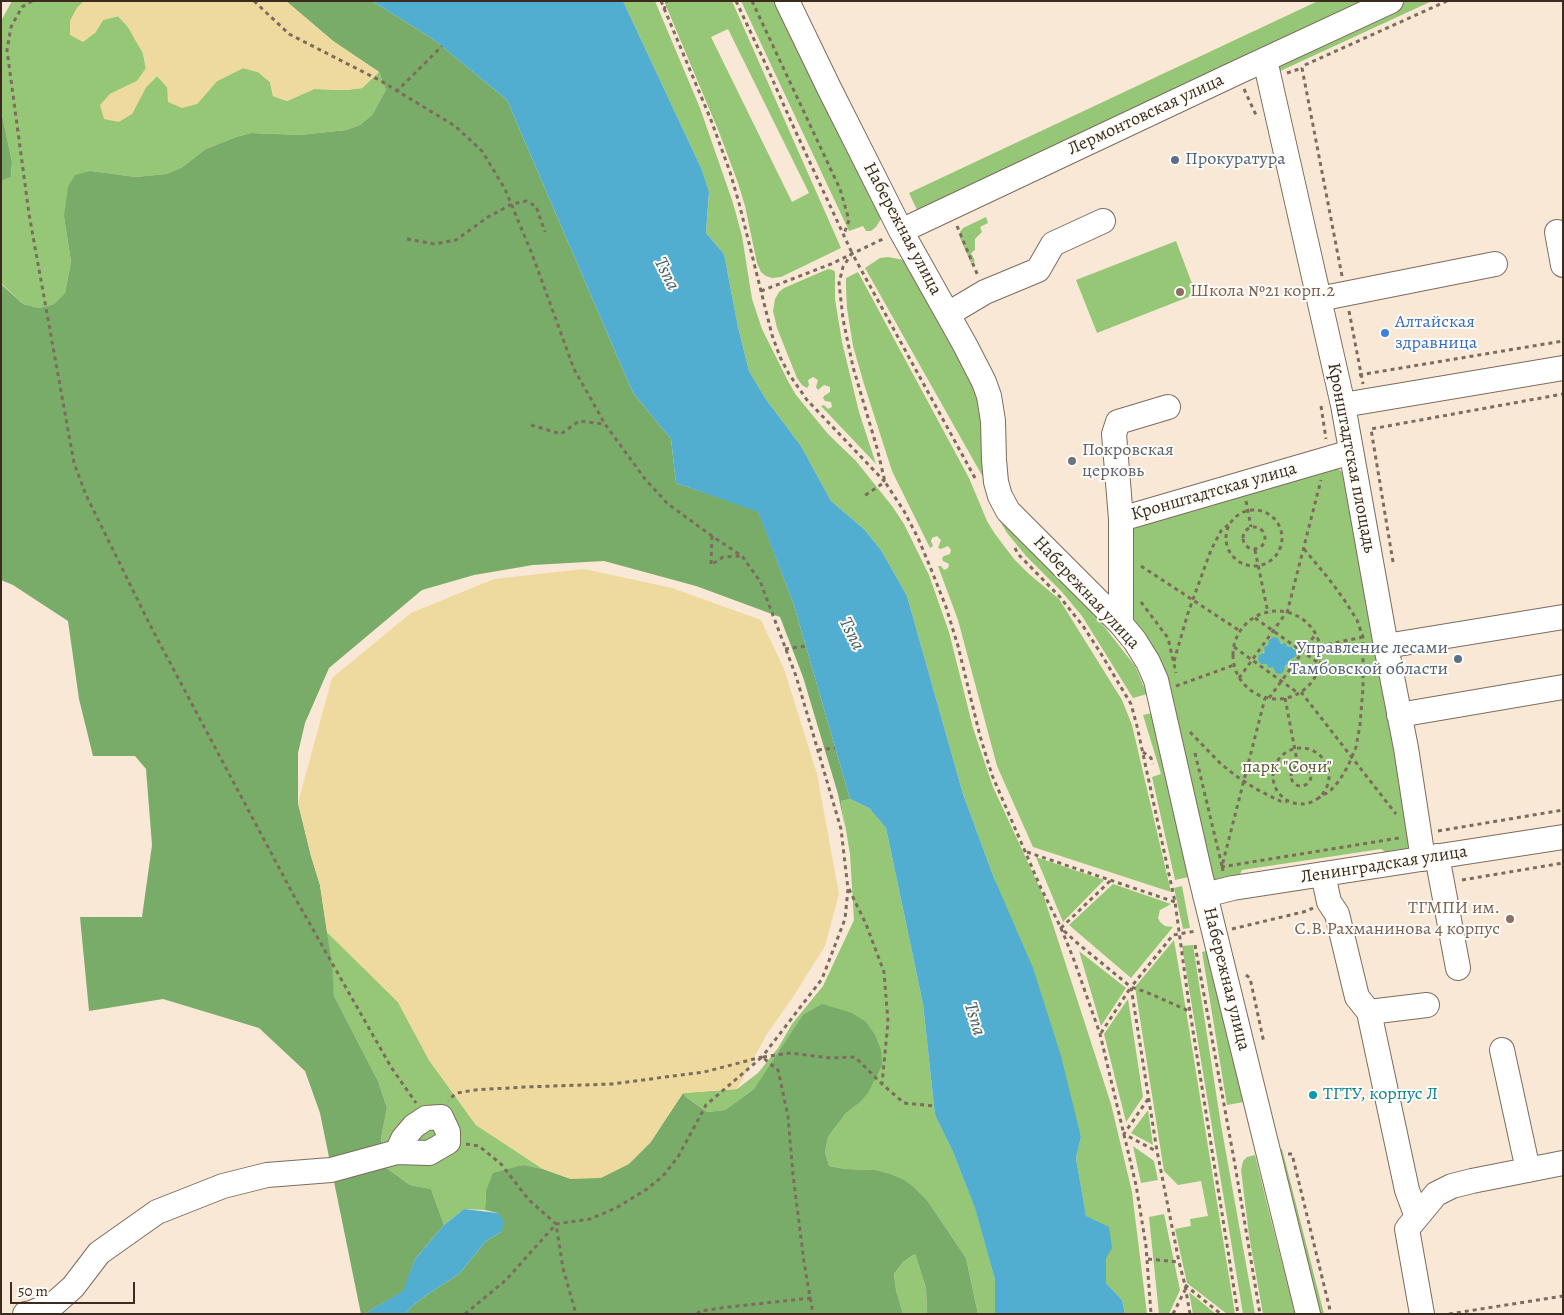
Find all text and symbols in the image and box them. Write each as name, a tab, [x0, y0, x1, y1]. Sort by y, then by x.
street label: Лермонтовская улица	[1065, 69, 1227, 161]
place label: Прокуратура	[1185, 149, 1286, 171]
marker: Прокуратура	[1169, 154, 1181, 166]
street label: Набережная улица	[858, 159, 946, 299]
water label: Tsna	[648, 254, 684, 294]
place label: Школа №21 корп.2	[1190, 281, 1335, 303]
marker: Школа №21 корп.2	[1174, 286, 1186, 298]
place label: Алтайская здравница	[1395, 312, 1477, 354]
marker: Алтайская здравница	[1379, 327, 1391, 339]
street label: Кронштадтская площадь	[1322, 361, 1380, 555]
place label: Покровская церковь	[1082, 440, 1174, 482]
marker: Покровская церковь	[1066, 455, 1078, 467]
street label: Кронштадтская улица	[1129, 458, 1299, 526]
street label: Набережная улица	[1028, 532, 1144, 654]
water label: Tsna	[833, 614, 869, 654]
place label: Управление лесами Тамбовской области	[1289, 638, 1448, 681]
marker: Управление лесами Тамбовской области	[1452, 653, 1464, 665]
park label: парк "Сочи"	[1242, 757, 1332, 779]
street label: Ленинградская улица	[1299, 841, 1469, 889]
place label: ТГМПИ им. С.В.Рахманинова 4 корпус	[1294, 898, 1500, 941]
street label: Набережная улица	[1198, 905, 1254, 1053]
marker: ТГМПИ им. С.В.Рахманинова 4 корпус	[1504, 913, 1516, 925]
water label: Tsna	[958, 1000, 990, 1038]
place label: ТГТУ, корпус Л	[1323, 1084, 1438, 1106]
marker: ТГТУ, корпус Л	[1307, 1089, 1319, 1101]
scale bar	[12, 1272, 138, 1304]
text: 50 m	[18, 1281, 48, 1301]

